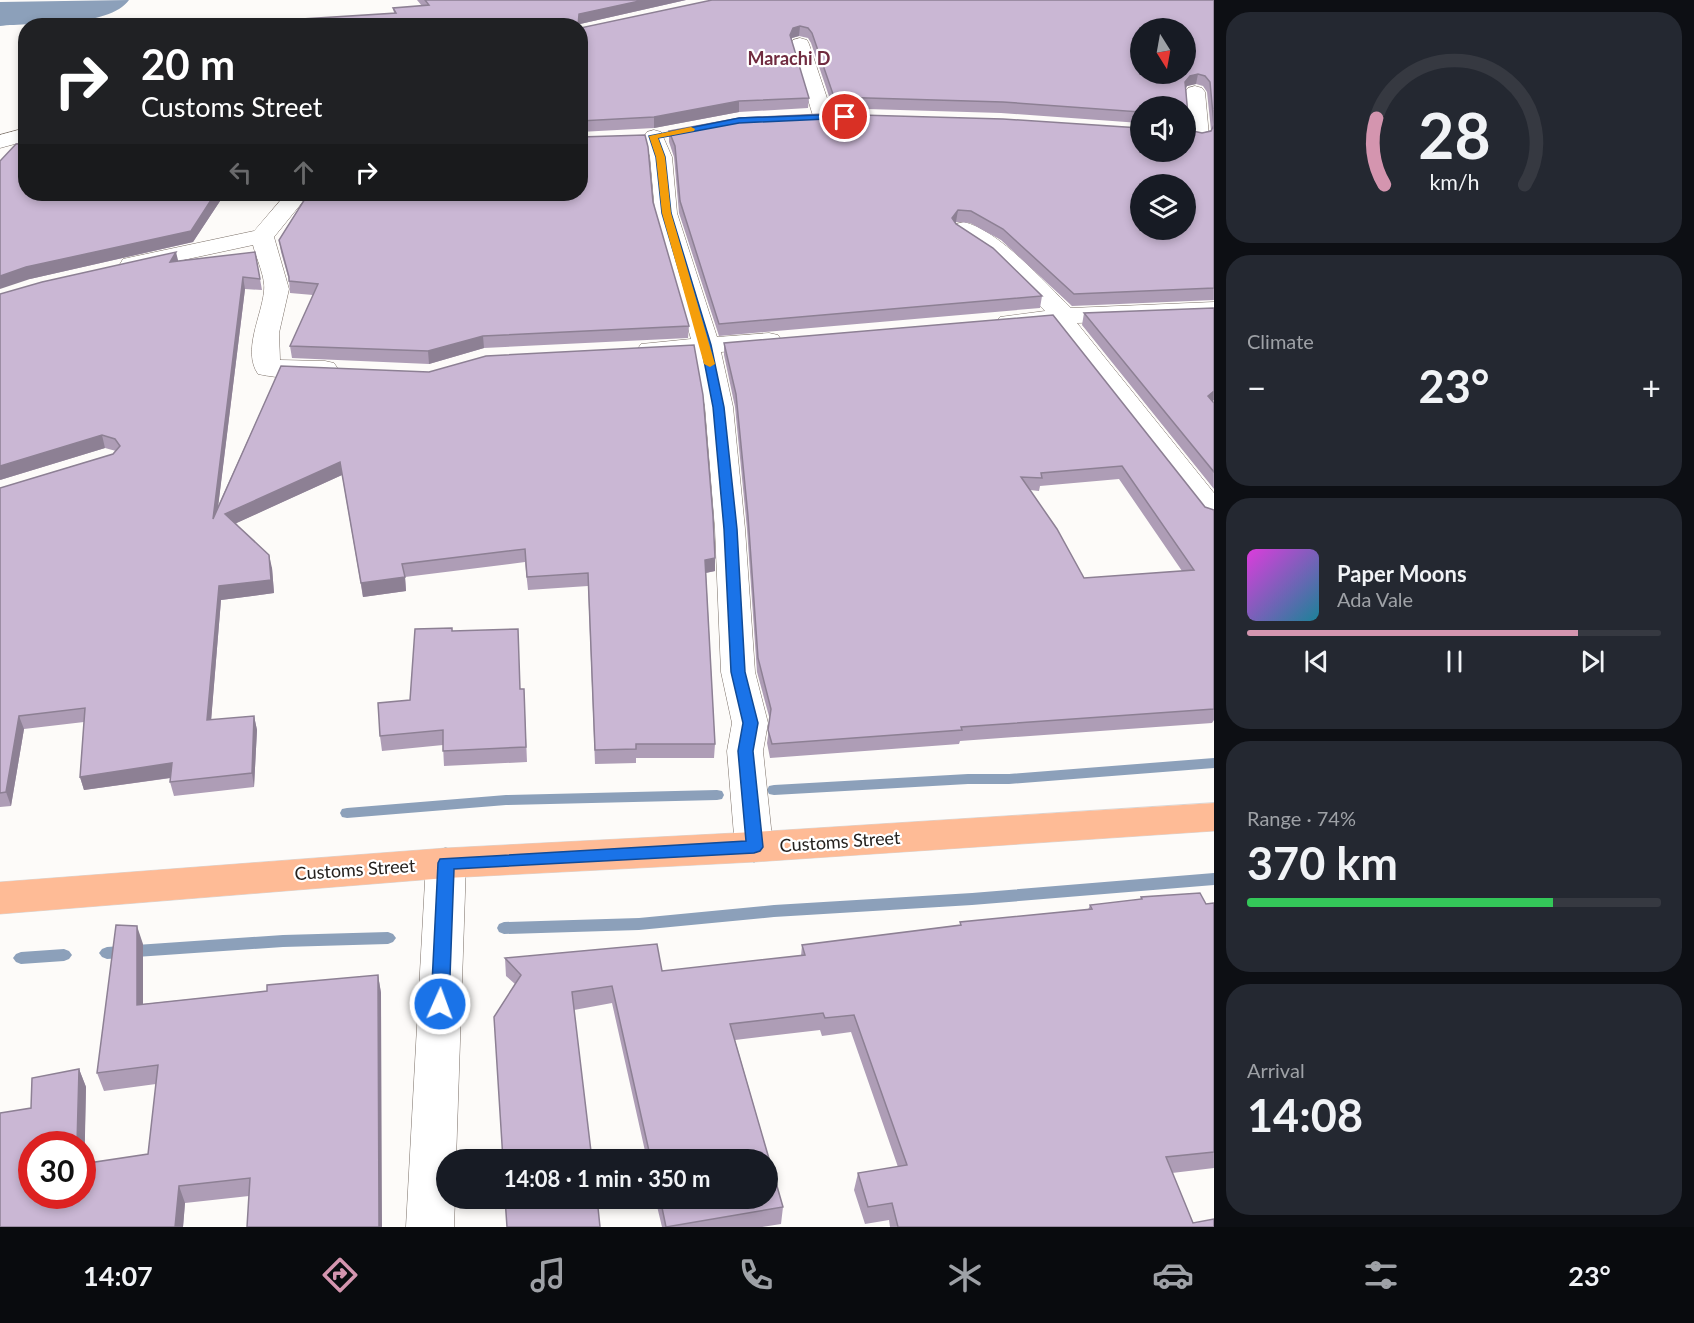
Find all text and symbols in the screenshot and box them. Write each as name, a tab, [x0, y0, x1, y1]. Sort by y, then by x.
north arrow	[1130, 18, 1196, 84]
map controls	[1130, 18, 1196, 240]
text: 20 m	[141, 39, 235, 89]
icon: right	[42, 42, 120, 120]
district label: Marachi D	[747, 47, 831, 69]
text: Customs Street	[141, 90, 322, 123]
pin	[819, 91, 870, 142]
button: sound	[1130, 96, 1196, 162]
text: 28	[1418, 97, 1490, 172]
icon: arrive	[828, 100, 861, 133]
icon: left	[224, 156, 257, 189]
icon: ahead	[287, 156, 320, 189]
icon: right	[350, 156, 383, 189]
text: km/h	[1429, 169, 1479, 195]
button: layers	[1130, 174, 1196, 240]
text: Climate	[1247, 329, 1314, 353]
text: 23°	[1419, 359, 1489, 413]
text: −	[1247, 367, 1266, 407]
text: +	[1642, 367, 1661, 407]
text: Paper Moons	[1337, 560, 1467, 587]
text: Ada Vale	[1337, 587, 1413, 611]
icon: previous	[1300, 645, 1333, 678]
icon: pause	[1438, 645, 1471, 678]
icon: next	[1576, 645, 1609, 678]
text: Range · 74%	[1247, 806, 1356, 830]
street label: Customs Street	[779, 826, 902, 856]
text: 370 km	[1247, 836, 1398, 890]
street label: Customs Street	[294, 854, 417, 884]
position arrow	[408, 972, 472, 1036]
text: Arrival	[1247, 1058, 1305, 1082]
text: 14:08	[1247, 1088, 1363, 1142]
speed limit sign: 30	[18, 1131, 96, 1209]
text: 14:08 · 1 min · 350 m	[504, 1165, 710, 1192]
icon: directions	[319, 1254, 361, 1296]
icon: music	[527, 1254, 569, 1296]
icon: phone	[735, 1254, 777, 1296]
icon: climate	[944, 1254, 986, 1296]
icon: car	[1152, 1254, 1194, 1296]
icon: filters	[1360, 1254, 1402, 1296]
text: 14:07	[83, 1259, 153, 1292]
text: 23°	[1568, 1259, 1611, 1292]

